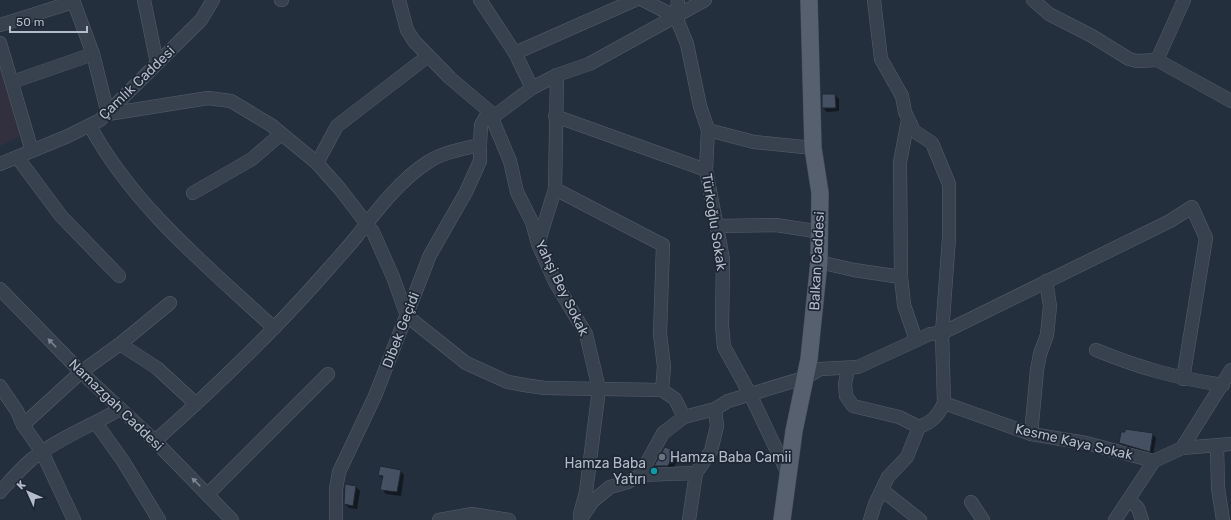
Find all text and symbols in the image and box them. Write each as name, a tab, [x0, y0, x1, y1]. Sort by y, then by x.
scale bar	[10, 8, 87, 34]
text: 50 m	[16, 15, 44, 29]
street label: Çamlık Caddesi	[96, 43, 178, 123]
street label: Türkoğlu Sokak	[698, 172, 730, 273]
street label: Balkan Caddesi	[806, 211, 828, 311]
street label: Yahşi Bey Sokak	[531, 237, 593, 339]
street label: Dibek Geçidi	[379, 290, 423, 370]
one-way arrow	[47, 338, 57, 348]
street label: Namazgah Caddesi	[65, 356, 167, 454]
street label: Kesme Kaya Sokak	[1014, 420, 1135, 464]
place label: Hamza Baba Camii	[670, 449, 791, 466]
marker: Hamza Baba Camii	[657, 452, 667, 462]
place label: Hamza Baba Yatırı	[564, 455, 646, 488]
marker: Hamza Baba Yatırı	[649, 466, 659, 476]
north arrow	[8, 472, 48, 512]
one-way arrow	[191, 477, 201, 487]
text: K	[14, 478, 29, 492]

